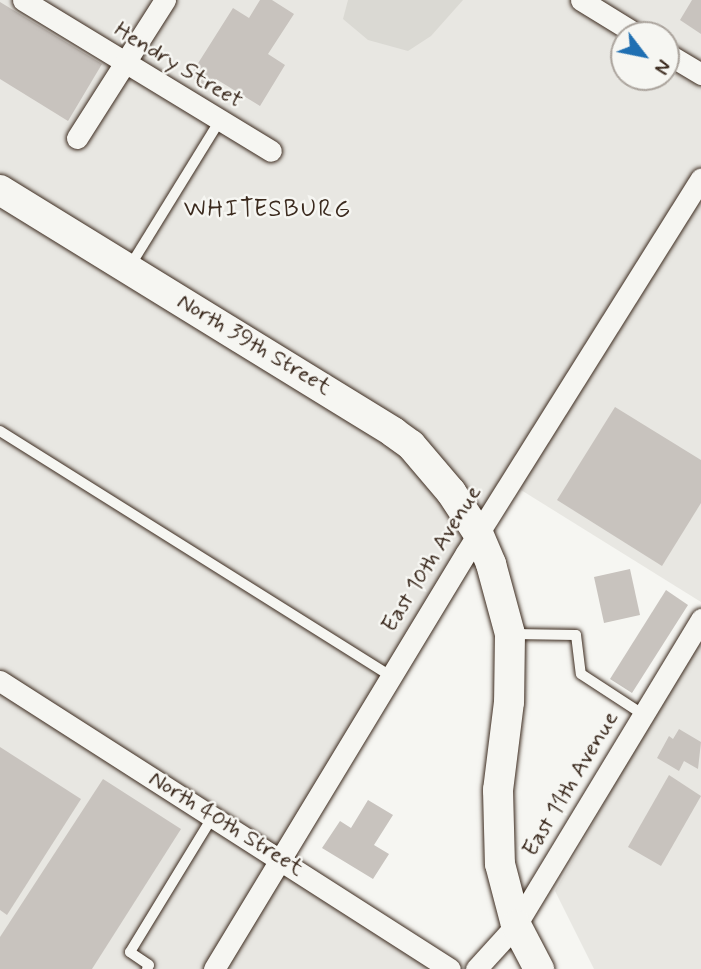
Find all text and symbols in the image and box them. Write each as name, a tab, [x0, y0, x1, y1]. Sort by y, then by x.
street label: Hendry Street	[109, 17, 247, 115]
north arrow	[610, 21, 680, 91]
text: N	[648, 54, 675, 78]
district label: WHITESBURG	[181, 196, 355, 224]
street label: North 39th Street	[172, 288, 336, 402]
street label: East 10th Avenue	[376, 481, 488, 637]
street label: East 11th Avenue	[517, 706, 625, 862]
street label: North 40th Street	[143, 765, 309, 883]

